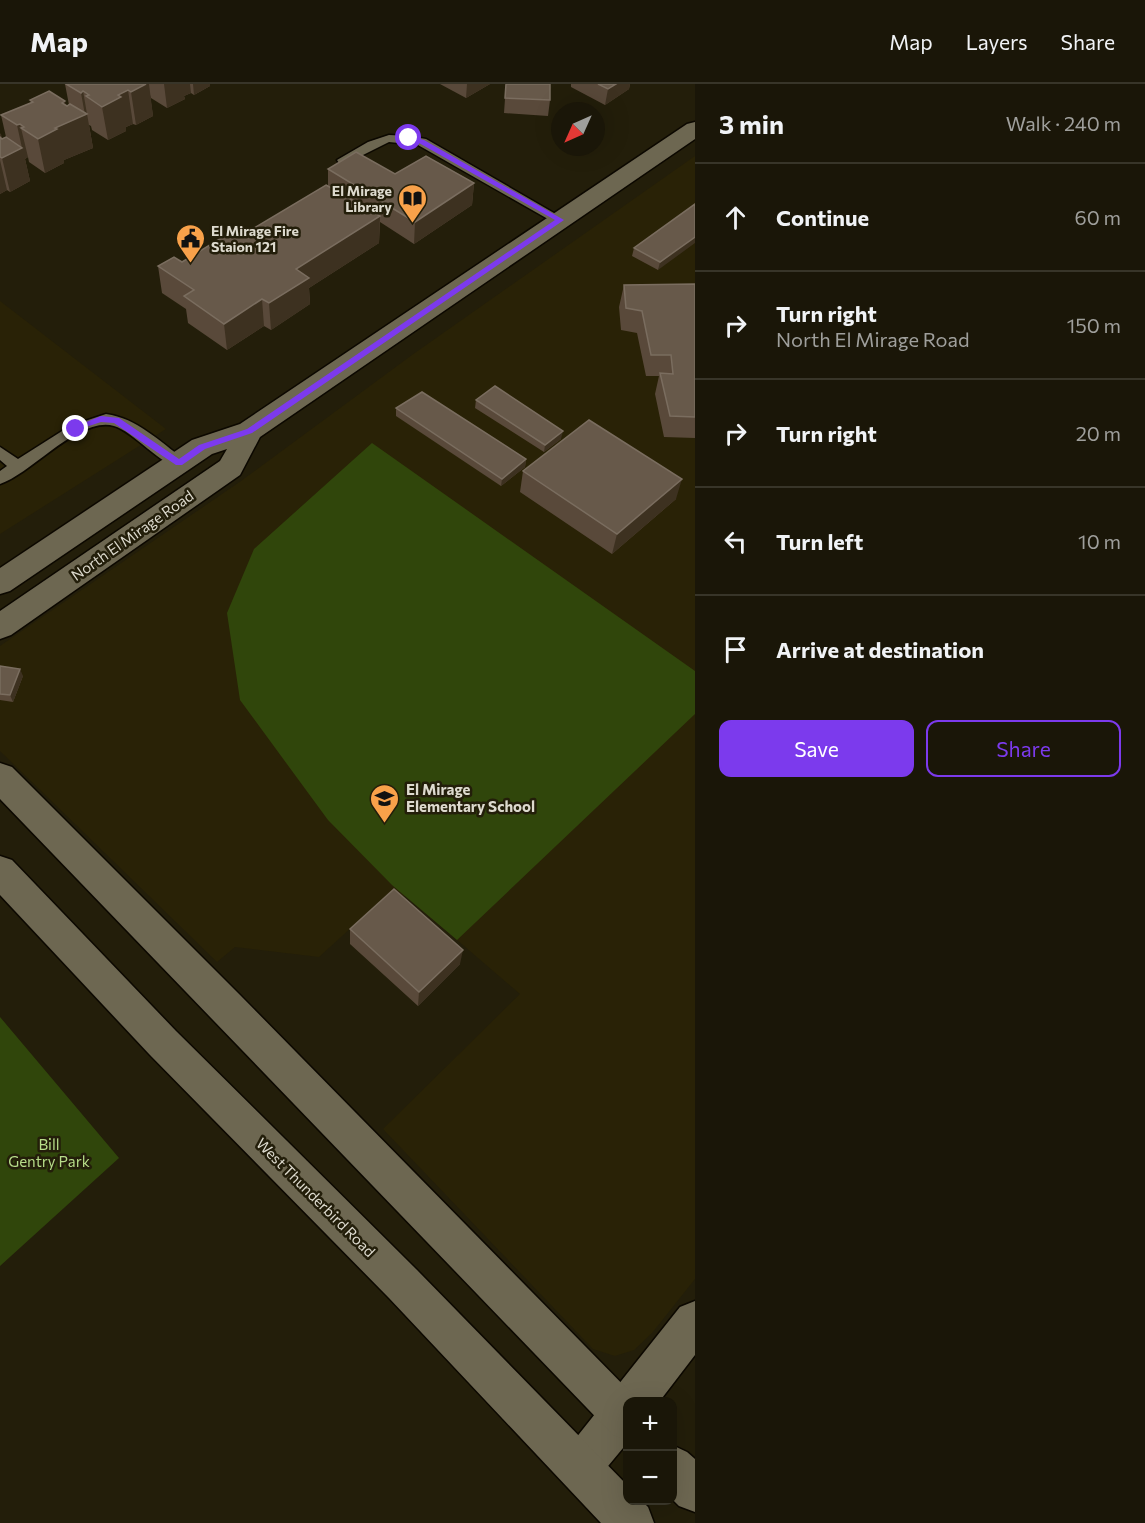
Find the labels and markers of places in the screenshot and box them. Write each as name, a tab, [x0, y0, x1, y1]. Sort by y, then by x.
place label: El Mirage Library	[332, 182, 392, 215]
library icon: El Mirage Library	[397, 182, 429, 224]
public building icon: El Mirage Fire Staion 121	[174, 222, 206, 264]
place label: El Mirage Fire Staion 121	[211, 222, 299, 255]
place label: El Mirage Elementary School	[406, 780, 535, 815]
school or university icon: El Mirage Elementary School	[369, 782, 401, 824]

